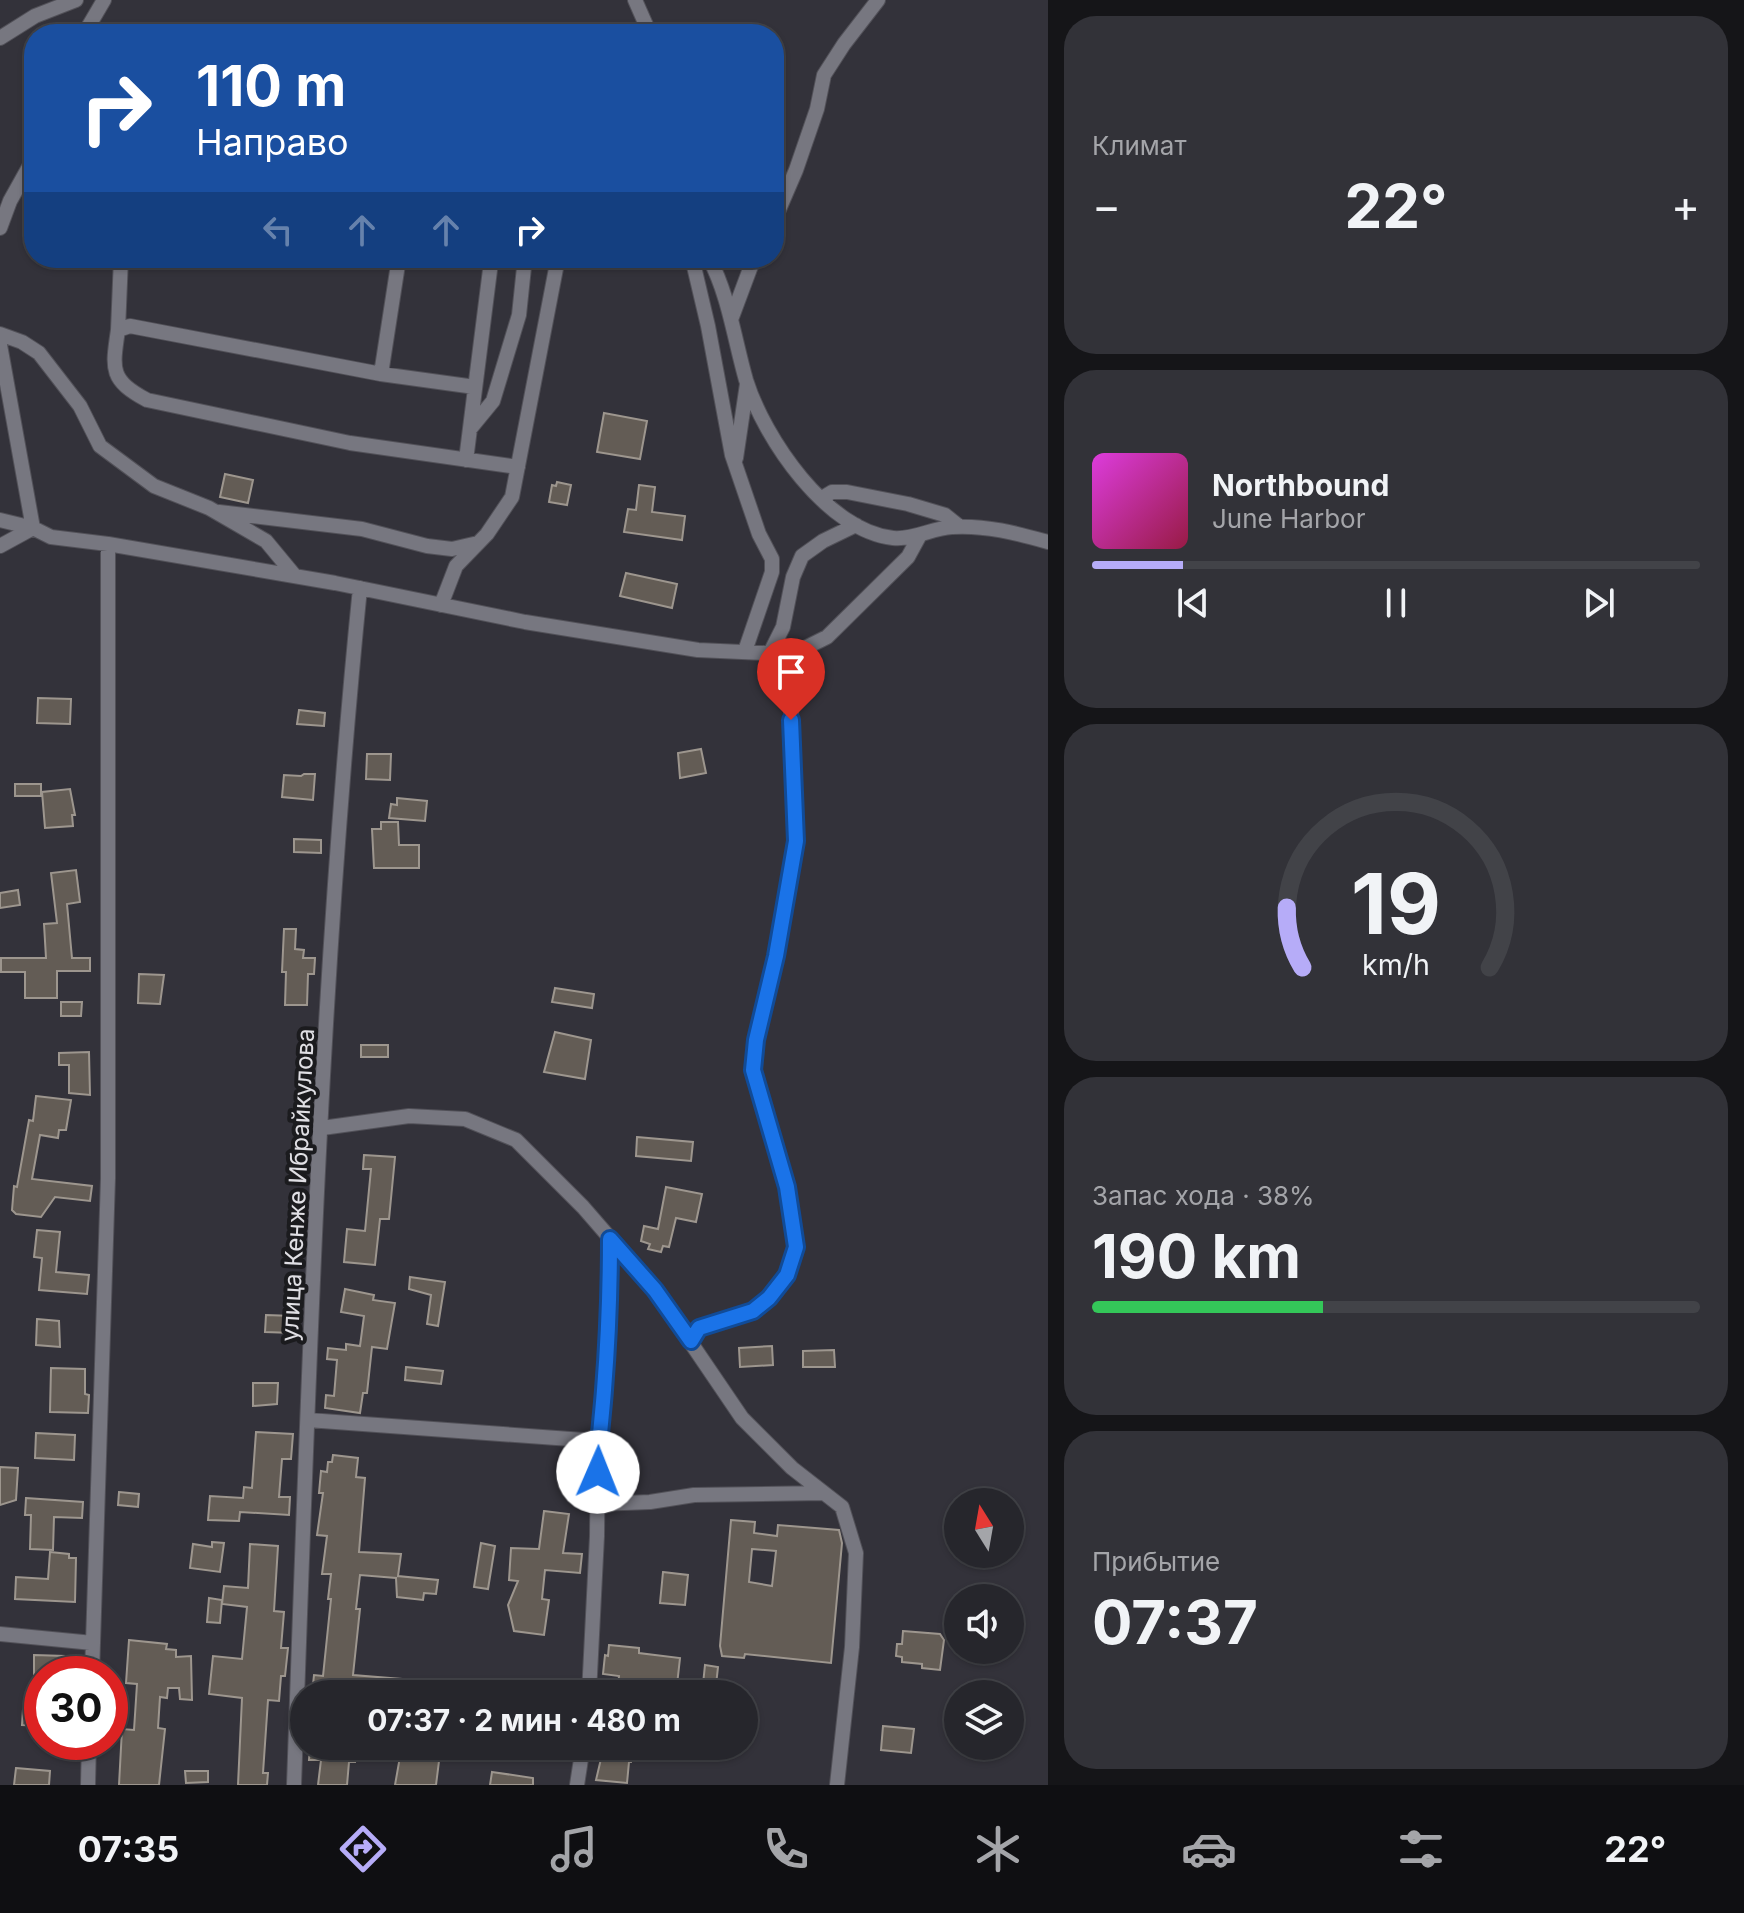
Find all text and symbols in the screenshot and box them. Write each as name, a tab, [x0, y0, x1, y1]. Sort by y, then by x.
text: 110 m	[196, 52, 346, 120]
icon: right	[64, 56, 168, 160]
text: Направо	[196, 120, 349, 164]
text: Климат	[1092, 130, 1187, 161]
text: 22°	[1344, 170, 1448, 242]
text: −	[1092, 179, 1121, 233]
text: +	[1671, 179, 1700, 233]
icon: left	[256, 208, 300, 252]
icon: ahead	[340, 208, 384, 252]
icon: ahead	[424, 208, 468, 252]
icon: right	[508, 208, 552, 252]
text: Northbound	[1212, 467, 1389, 503]
text: June Harbor	[1212, 503, 1365, 534]
icon: previous	[1171, 581, 1215, 625]
icon: pause	[1374, 581, 1418, 625]
icon: next	[1577, 581, 1621, 625]
pin	[757, 638, 825, 720]
icon: arrive	[769, 650, 813, 694]
text: 19	[1351, 853, 1441, 954]
text: km/h	[1362, 948, 1430, 983]
street label: улица Кенже Ибрайкулова	[275, 1028, 320, 1342]
text: Запас хода · 38%	[1092, 1180, 1315, 1211]
text: 190 km	[1092, 1220, 1301, 1292]
position arrow	[556, 1430, 640, 1514]
north arrow	[944, 1488, 1024, 1568]
map controls	[944, 1488, 1024, 1760]
text: Прибытие	[1092, 1546, 1220, 1577]
button: sound	[944, 1584, 1024, 1664]
text: 07:37	[1092, 1586, 1258, 1658]
speed limit sign: 30	[24, 1656, 128, 1760]
button: layers	[944, 1680, 1024, 1760]
text: 07:37 · 2 мин · 480 m	[367, 1702, 681, 1738]
icon: directions	[335, 1821, 391, 1877]
icon: music	[546, 1821, 602, 1877]
icon: phone	[758, 1821, 814, 1877]
icon: climate	[970, 1821, 1026, 1877]
icon: car	[1181, 1821, 1237, 1877]
icon: filters	[1393, 1821, 1449, 1877]
text: 07:35	[78, 1827, 179, 1871]
text: 22°	[1604, 1827, 1666, 1871]

